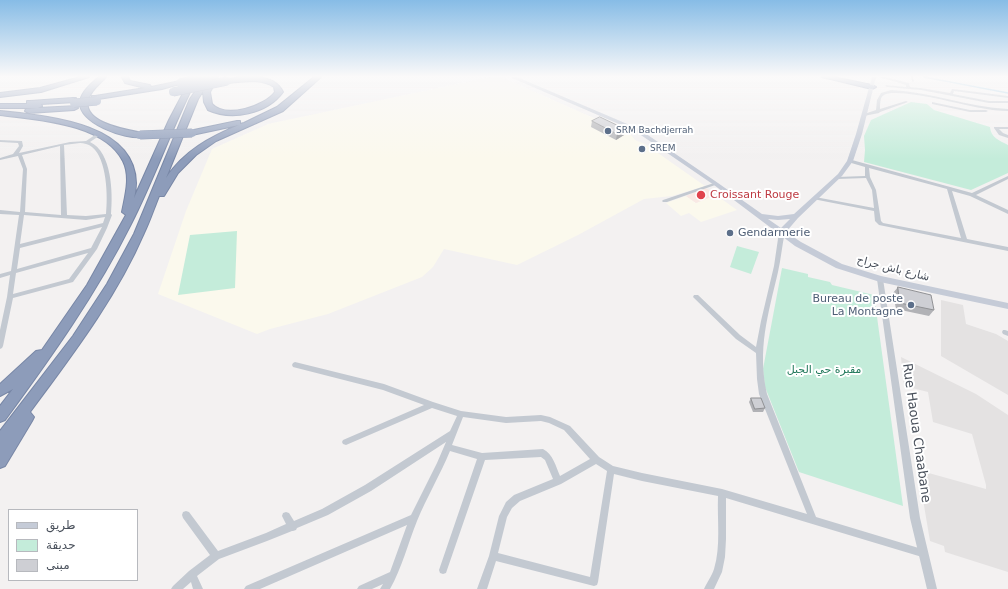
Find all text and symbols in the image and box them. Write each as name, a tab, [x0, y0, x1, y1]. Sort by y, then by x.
marker: SRM Bachdjerrah	[603, 126, 613, 136]
place label: SRM Bachdjerrah	[616, 126, 693, 136]
marker: SREM	[637, 144, 647, 154]
place label: SREM	[650, 144, 675, 154]
place label: Croissant Rouge	[710, 188, 799, 202]
marker: Croissant Rouge	[695, 189, 707, 201]
place label: Gendarmerie	[738, 226, 810, 240]
marker: Gendarmerie	[725, 228, 735, 238]
street label: شارع باش جراح	[855, 254, 931, 284]
place label: Bureau de poste La Montagne	[812, 292, 903, 318]
marker: Bureau de poste La Montagne	[906, 300, 916, 310]
street label: Rue Haoua Chaabane	[898, 362, 934, 504]
park label: مقبرة حي الجبل	[787, 363, 861, 377]
legend	[8, 509, 138, 581]
text: طريق	[46, 518, 76, 532]
text: حديقة	[46, 538, 76, 552]
text: مبنى	[46, 558, 70, 572]

